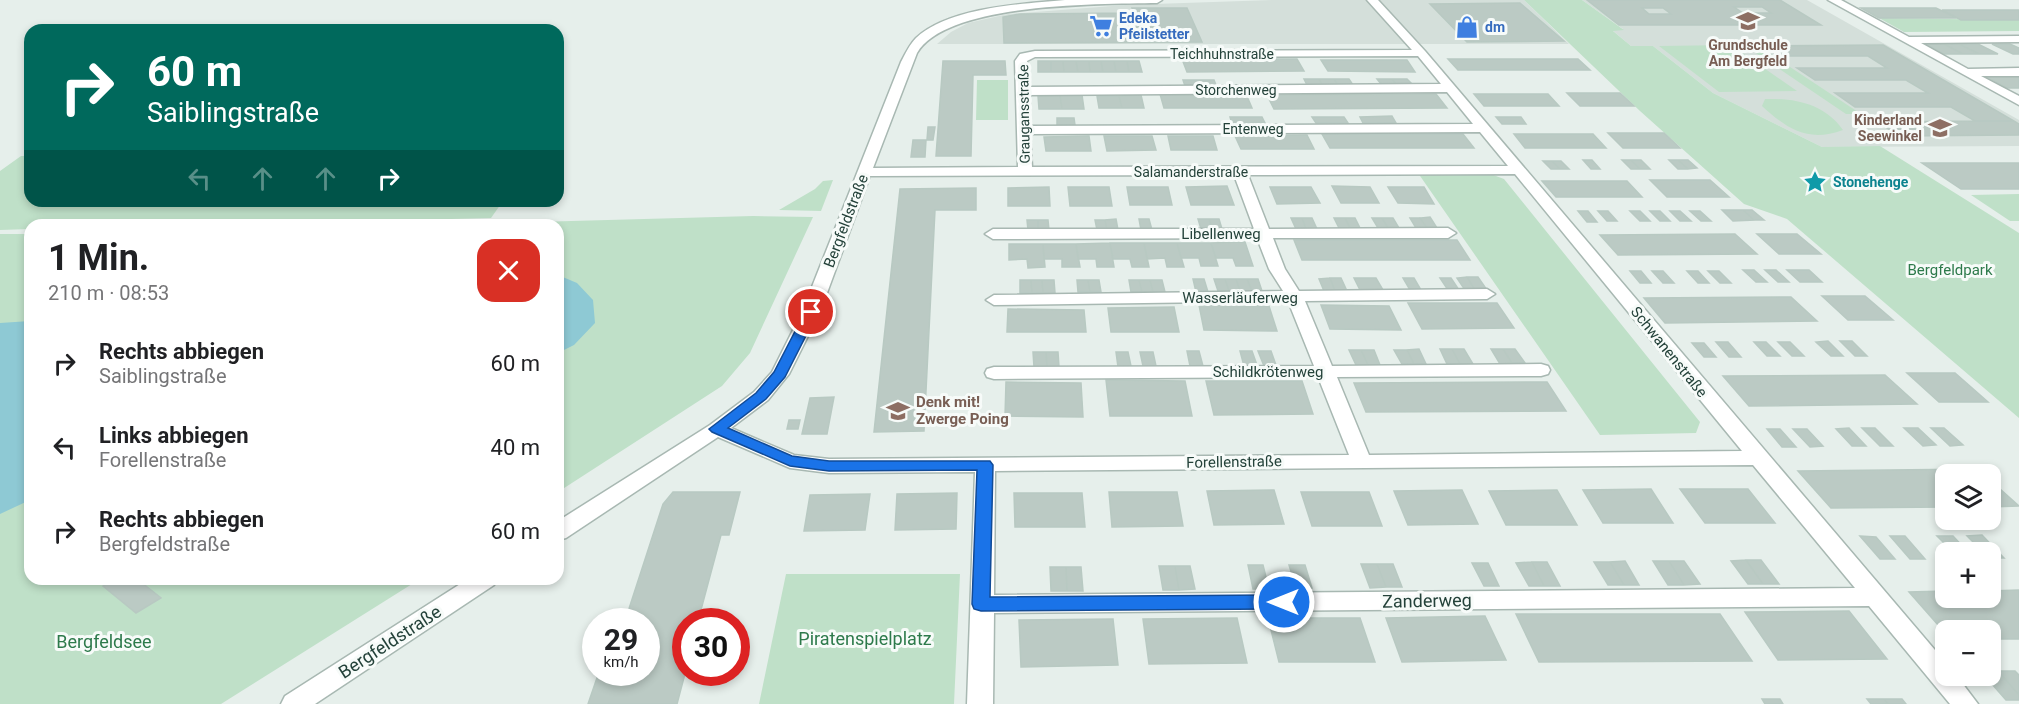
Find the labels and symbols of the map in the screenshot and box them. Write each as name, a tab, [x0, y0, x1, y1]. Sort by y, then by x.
school or university icon: Grundschule Am Bergfeld	[1735, 8, 1761, 34]
place label: Edeka Pfeilstetter	[1119, 10, 1190, 42]
supermarket icon: Edeka Pfeilstetter	[1088, 13, 1114, 39]
shop icon: dm	[1454, 14, 1480, 40]
place label: dm	[1485, 19, 1505, 35]
place label: Grundschule Am Bergfeld	[1708, 37, 1788, 69]
street label: Teichhuhnstraße	[1170, 46, 1274, 62]
street label: Graugansstraße	[1015, 64, 1033, 164]
street label: Storchenweg	[1195, 82, 1277, 98]
place label: Kinderland Seewinkel	[1854, 112, 1922, 144]
school or university icon: Kinderland Seewinkel	[1927, 115, 1953, 141]
street label: Entenweg	[1222, 121, 1284, 137]
street label: Salamanderstraße	[1134, 164, 1248, 180]
place icon: Stonehenge	[1802, 169, 1828, 195]
street label: Bergfeldstraße	[820, 172, 872, 270]
place label: Stonehenge	[1833, 174, 1909, 190]
street label: Libellenweg	[1181, 225, 1261, 243]
park label: Bergfeldpark	[1907, 261, 1993, 279]
pin	[785, 286, 836, 337]
street label: Wasserläuferweg	[1182, 289, 1298, 307]
street label: Schwanenstraße	[1627, 303, 1711, 401]
street label: Schildkrötenweg	[1213, 363, 1323, 381]
place label: Denk mit! Zwerge Poing	[916, 393, 1009, 428]
school or university icon: Denk mit! Zwerge Poing	[885, 398, 911, 424]
street label: Forellenstraße	[1186, 452, 1282, 472]
position arrow	[1252, 570, 1316, 634]
street label: Zanderweg	[1382, 589, 1472, 612]
street label: Bergfeldstraße	[335, 601, 445, 682]
speed limit sign: 30	[672, 608, 750, 686]
park label: Piratenspielplatz	[798, 628, 932, 649]
park label: Bergfeldsee	[56, 631, 152, 652]

